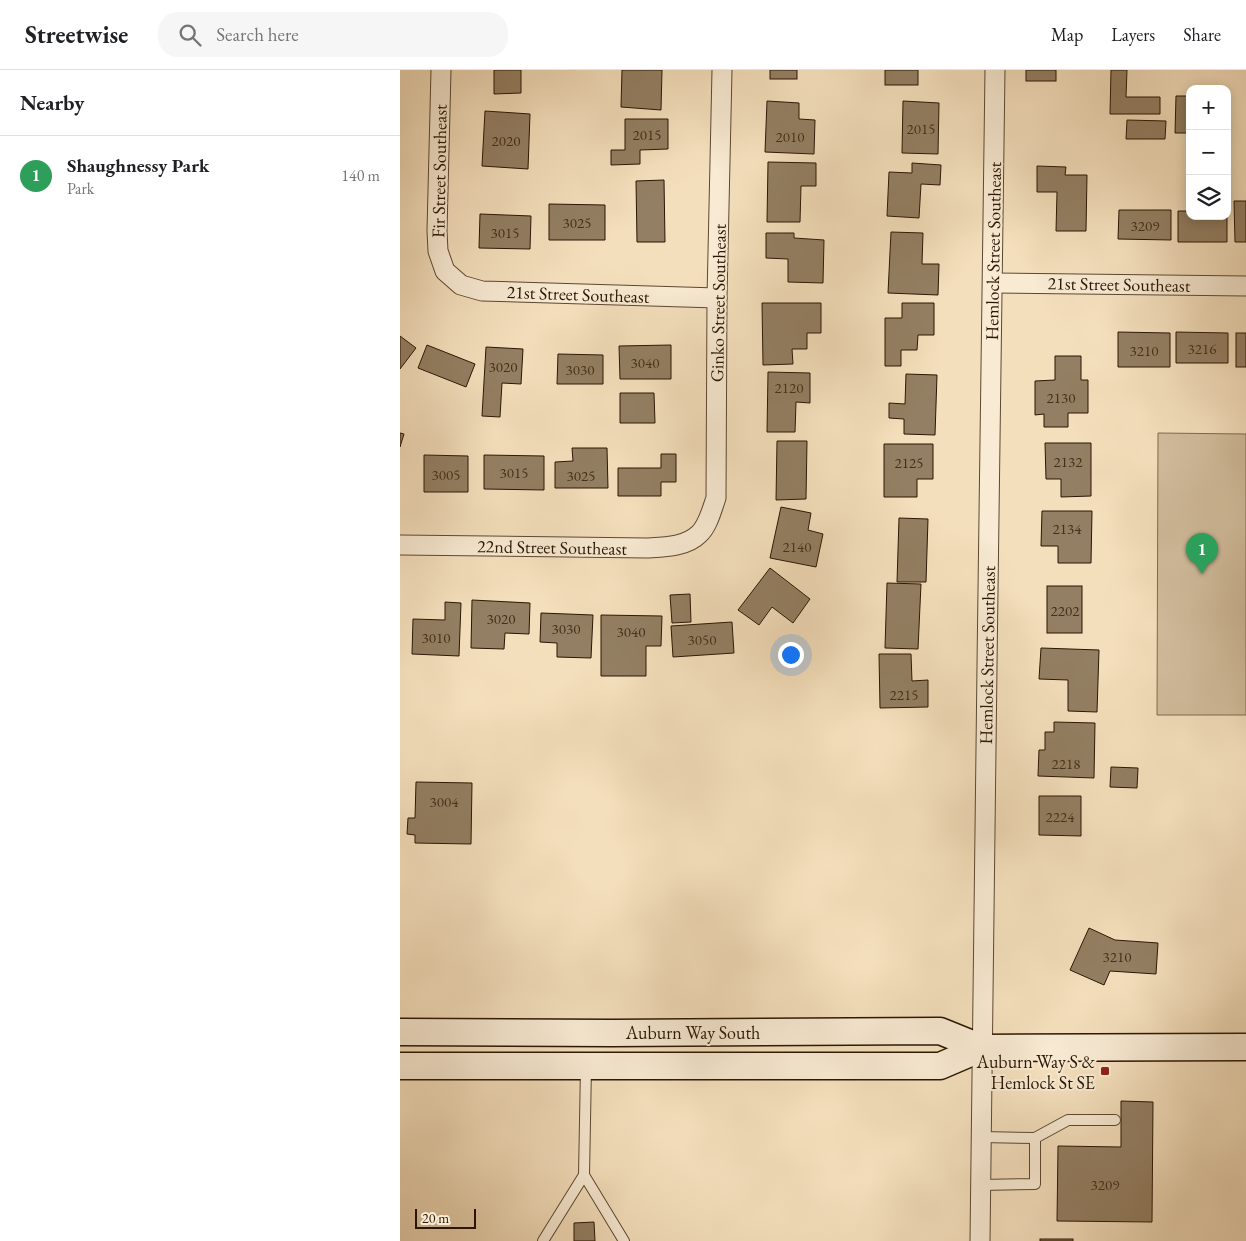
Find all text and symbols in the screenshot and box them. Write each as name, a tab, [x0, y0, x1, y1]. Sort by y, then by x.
search box	[158, 12, 508, 57]
text: Streetwise	[25, 19, 128, 50]
icon: search	[176, 21, 204, 49]
text: Search here	[216, 22, 299, 47]
text: Map	[1051, 23, 1083, 46]
text: Layers	[1111, 23, 1155, 46]
text: Share	[1183, 23, 1221, 46]
map controls	[1186, 85, 1231, 220]
button: +	[1186, 85, 1231, 130]
text: Nearby	[20, 89, 84, 116]
street label: Fir Street Southeast	[426, 104, 452, 238]
house number: 2015	[907, 119, 935, 138]
house number: 2015	[633, 125, 661, 144]
house number: 2010	[776, 127, 804, 146]
button: −	[1186, 130, 1231, 175]
house number: 2020	[492, 131, 520, 150]
text: Shaughnessy Park	[67, 153, 209, 178]
street label: Hemlock Street Southeast	[980, 161, 1006, 341]
text: 1	[32, 165, 40, 186]
text: 140 m	[341, 165, 380, 186]
button: layers	[1186, 175, 1231, 220]
text: Park	[67, 178, 94, 199]
house number: 3025	[563, 213, 591, 232]
house number: 3209	[1131, 216, 1159, 235]
house number: 3015	[491, 223, 519, 242]
street label: Ginko Street Southeast	[705, 223, 731, 382]
street label: 21st Street Southeast	[1047, 271, 1191, 297]
street label: 21st Street Southeast	[506, 280, 650, 308]
house number: 3216	[1188, 339, 1216, 358]
house number: 3210	[1130, 341, 1158, 360]
house number: 3040	[631, 353, 659, 372]
house number: 3020	[489, 357, 517, 376]
house number: 3030	[566, 360, 594, 379]
house number: 2120	[775, 378, 803, 397]
house number: 2130	[1047, 388, 1075, 407]
house number: 2132	[1054, 452, 1083, 471]
house number: 2125	[895, 453, 923, 472]
house number: 3015	[500, 463, 528, 482]
house number: 3005	[432, 465, 460, 484]
house number: 3025	[567, 466, 595, 485]
house number: 2134	[1053, 519, 1082, 538]
pin: 1	[1186, 533, 1218, 574]
street label: 22nd Street Southeast	[477, 534, 628, 560]
house number: 2140	[783, 537, 811, 556]
street label: Hemlock Street Southeast	[974, 565, 1000, 745]
house number: 2202	[1051, 601, 1080, 620]
house number: 3020	[487, 609, 515, 628]
house number: 3030	[552, 619, 580, 638]
house number: 3040	[617, 622, 645, 641]
house number: 3010	[422, 628, 450, 647]
house number: 3050	[688, 630, 716, 649]
your location	[778, 642, 804, 668]
house number: 2215	[890, 685, 918, 704]
house number: 2218	[1052, 754, 1080, 773]
house number: 3004	[430, 792, 459, 811]
house number: 2224	[1046, 807, 1075, 826]
house number: 3210	[1103, 947, 1131, 966]
street label: Auburn Way South	[625, 1021, 760, 1044]
place label: Auburn Way S & Hemlock St SE	[975, 1050, 1095, 1094]
marker: Auburn Way S & Hemlock St SE	[1099, 1065, 1111, 1077]
house number: 3209	[1091, 1175, 1119, 1194]
scale bar	[415, 1206, 476, 1229]
text: 20 m	[422, 1209, 449, 1227]

